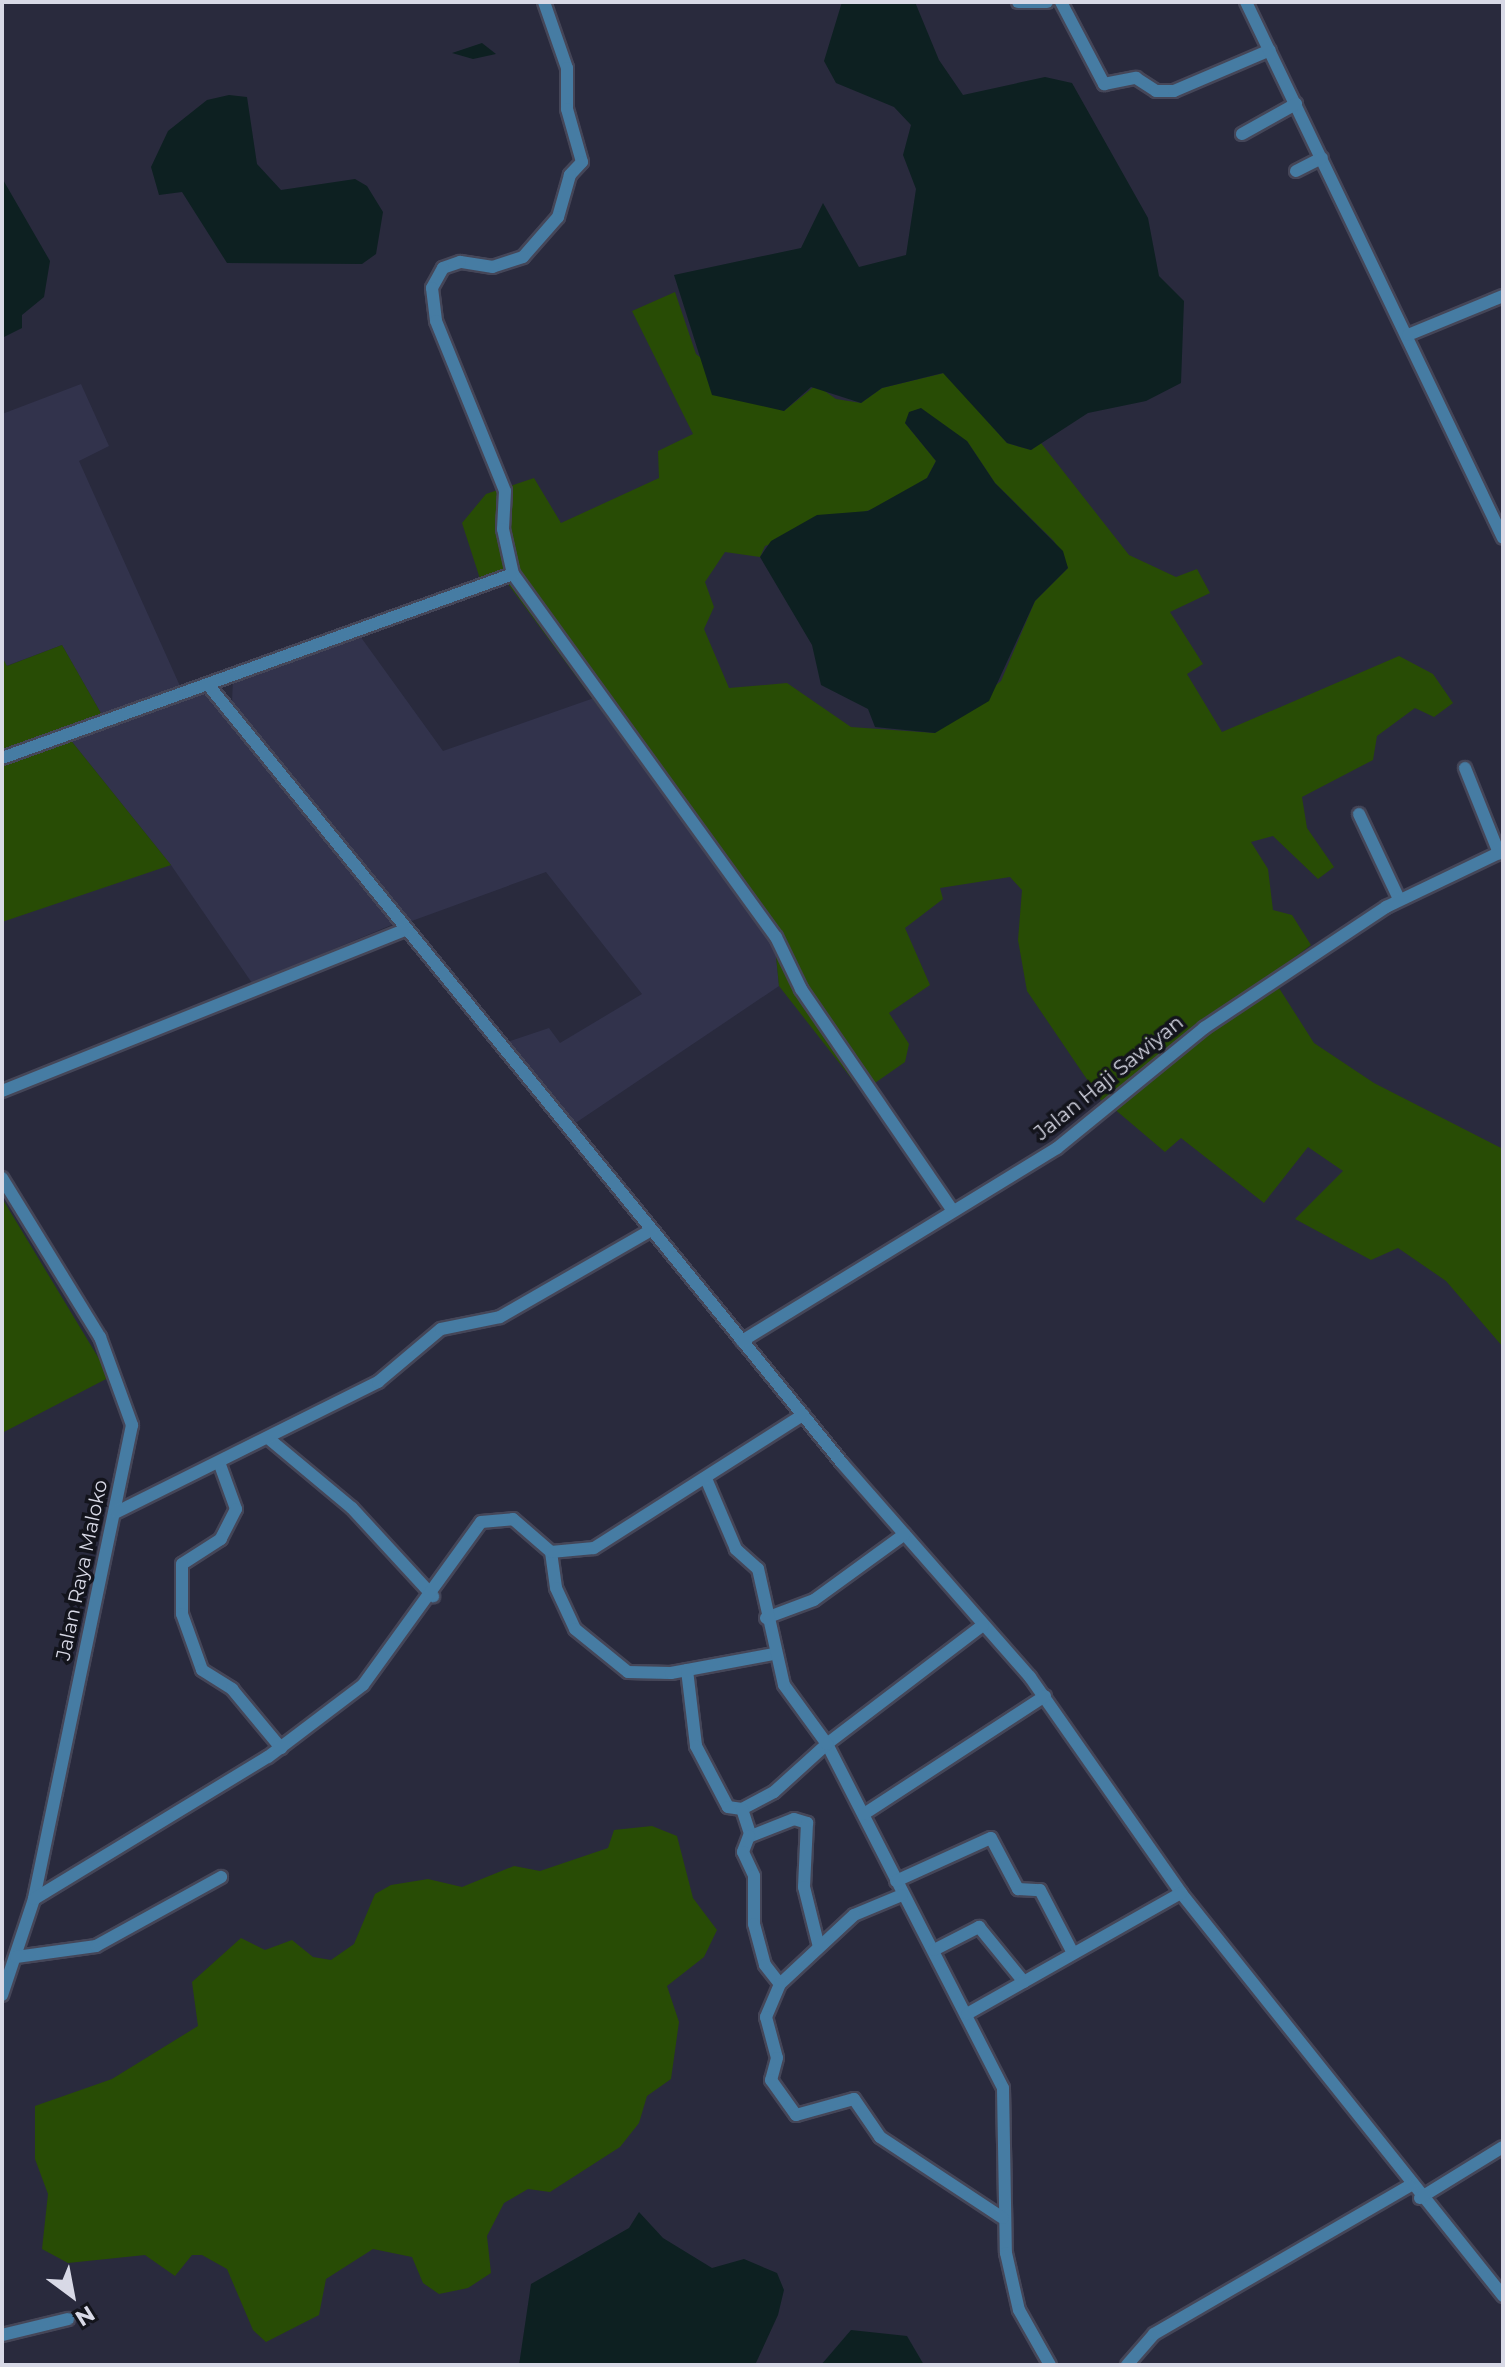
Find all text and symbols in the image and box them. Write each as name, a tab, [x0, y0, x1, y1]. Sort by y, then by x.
street label: Jalan Haji Sawiyan	[1030, 1011, 1188, 1145]
street label: Jalan Raya Maloko	[51, 1478, 113, 1662]
north arrow	[32, 2255, 112, 2335]
text: N	[70, 2300, 100, 2332]

